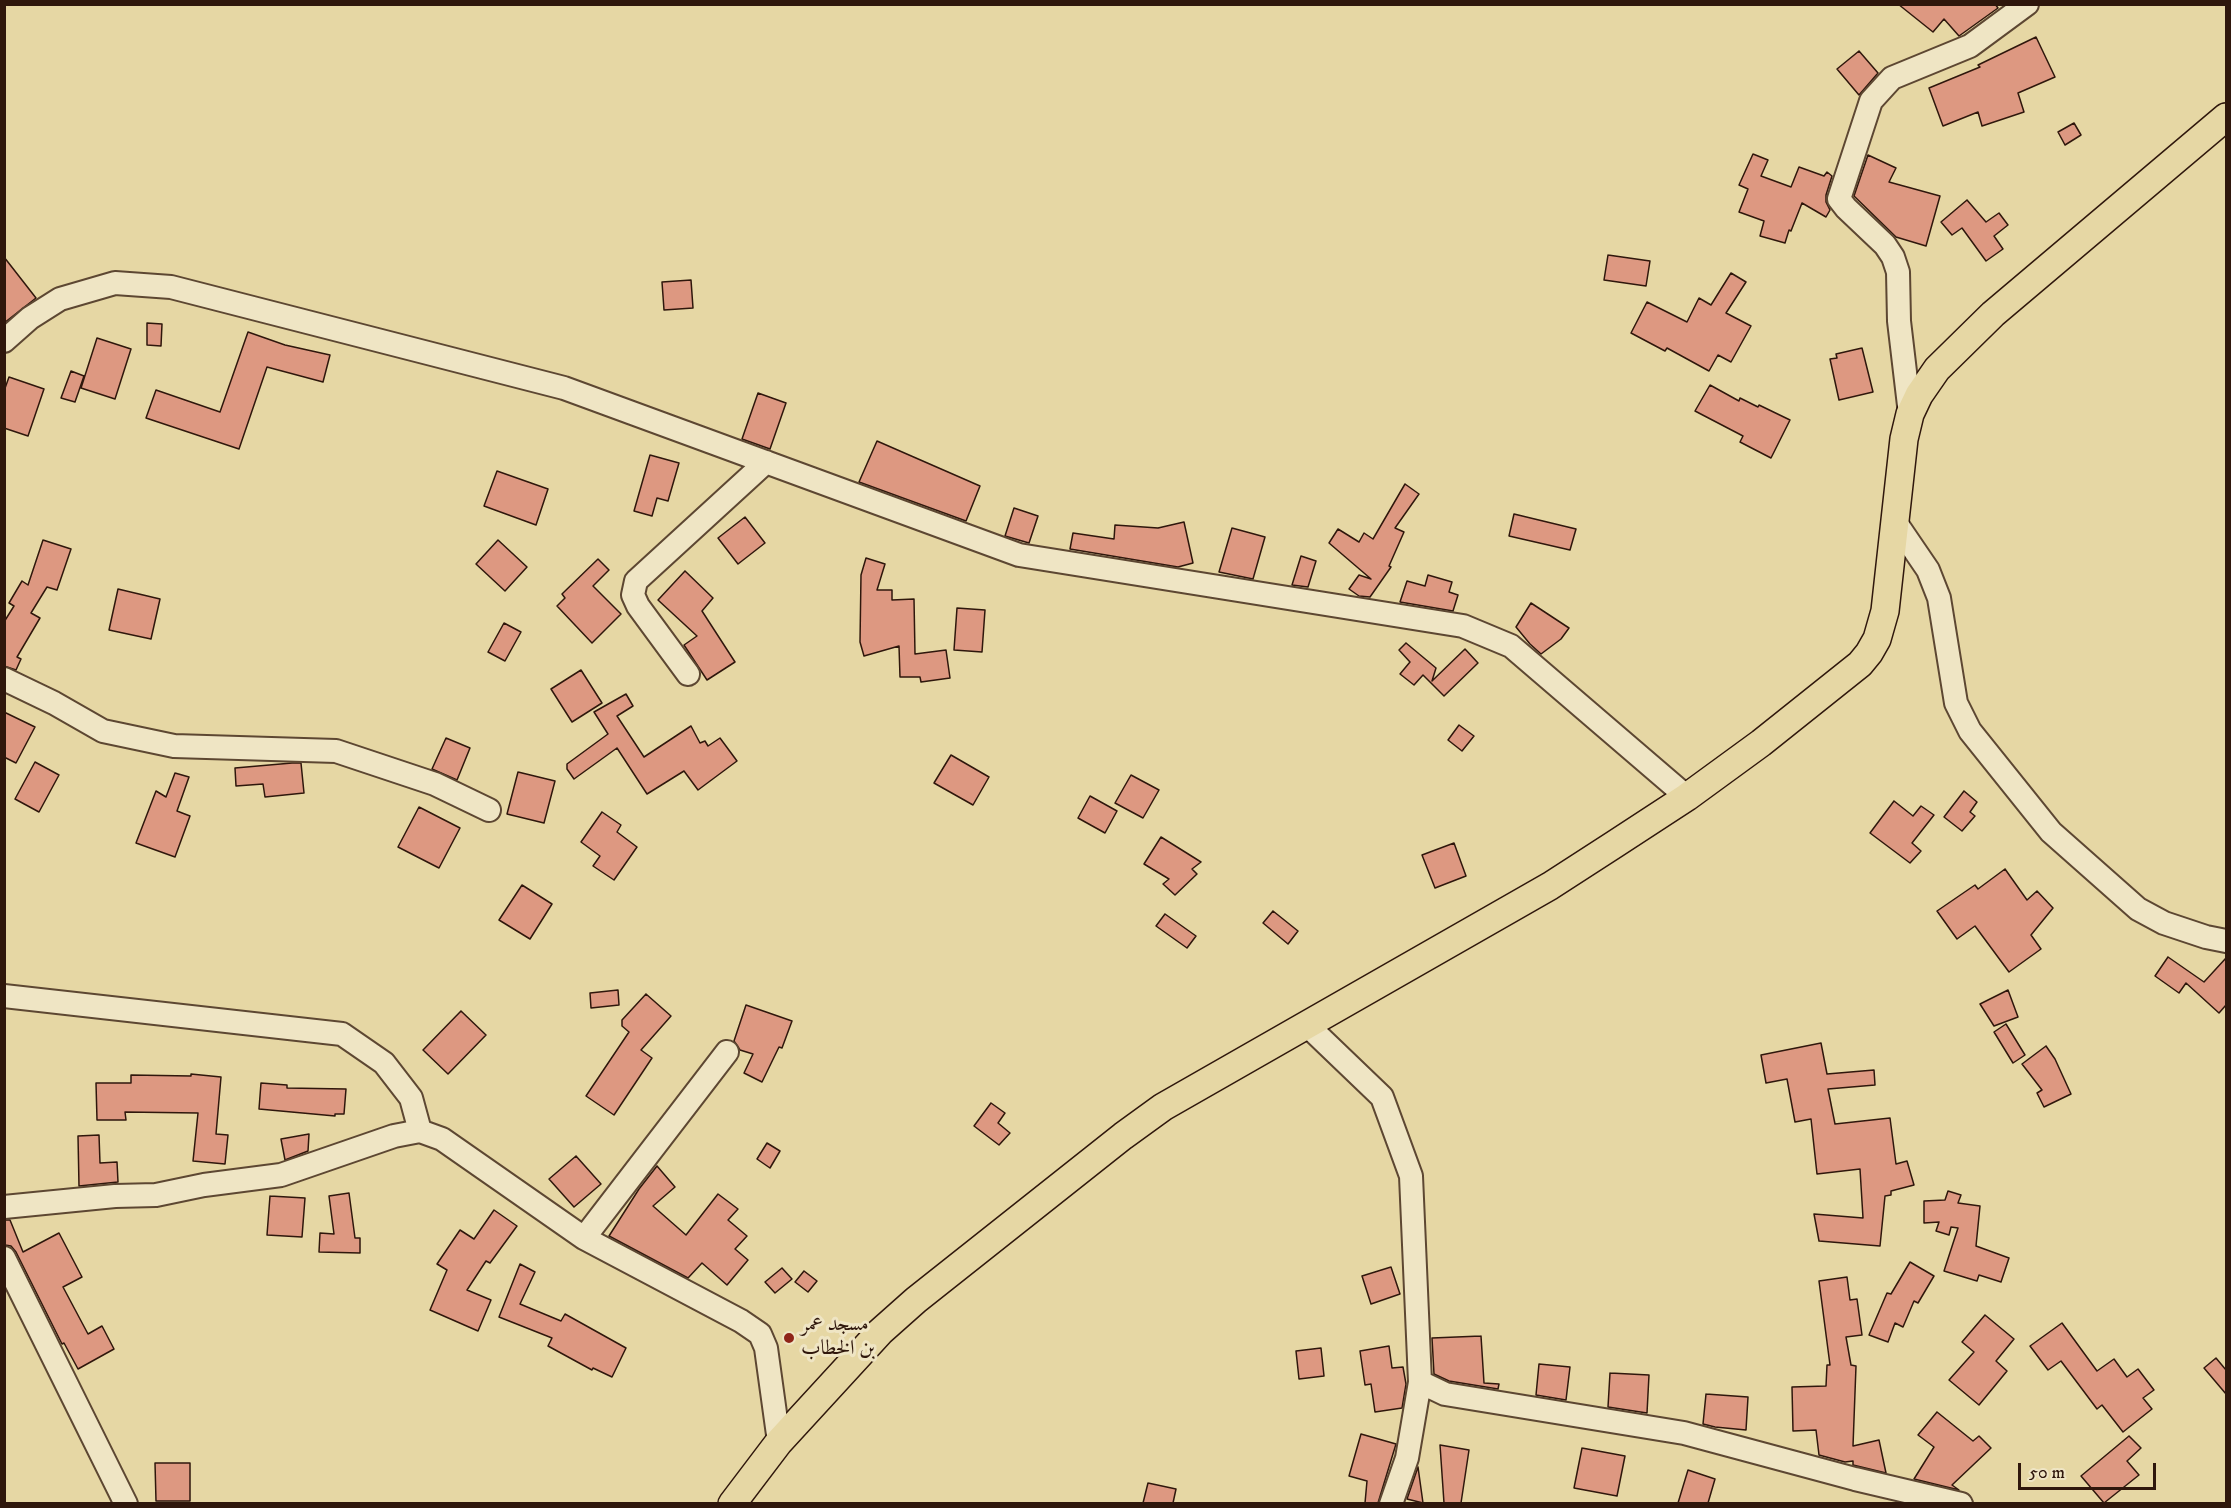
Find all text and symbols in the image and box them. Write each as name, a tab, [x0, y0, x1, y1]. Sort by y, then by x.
place label: مسجد عمر بن الخطاب	[801, 1313, 875, 1363]
marker: مسجد عمر بن الخطاب	[782, 1331, 796, 1345]
scale bar	[2021, 1451, 2159, 1489]
text: 50 m	[2029, 1462, 2065, 1484]

